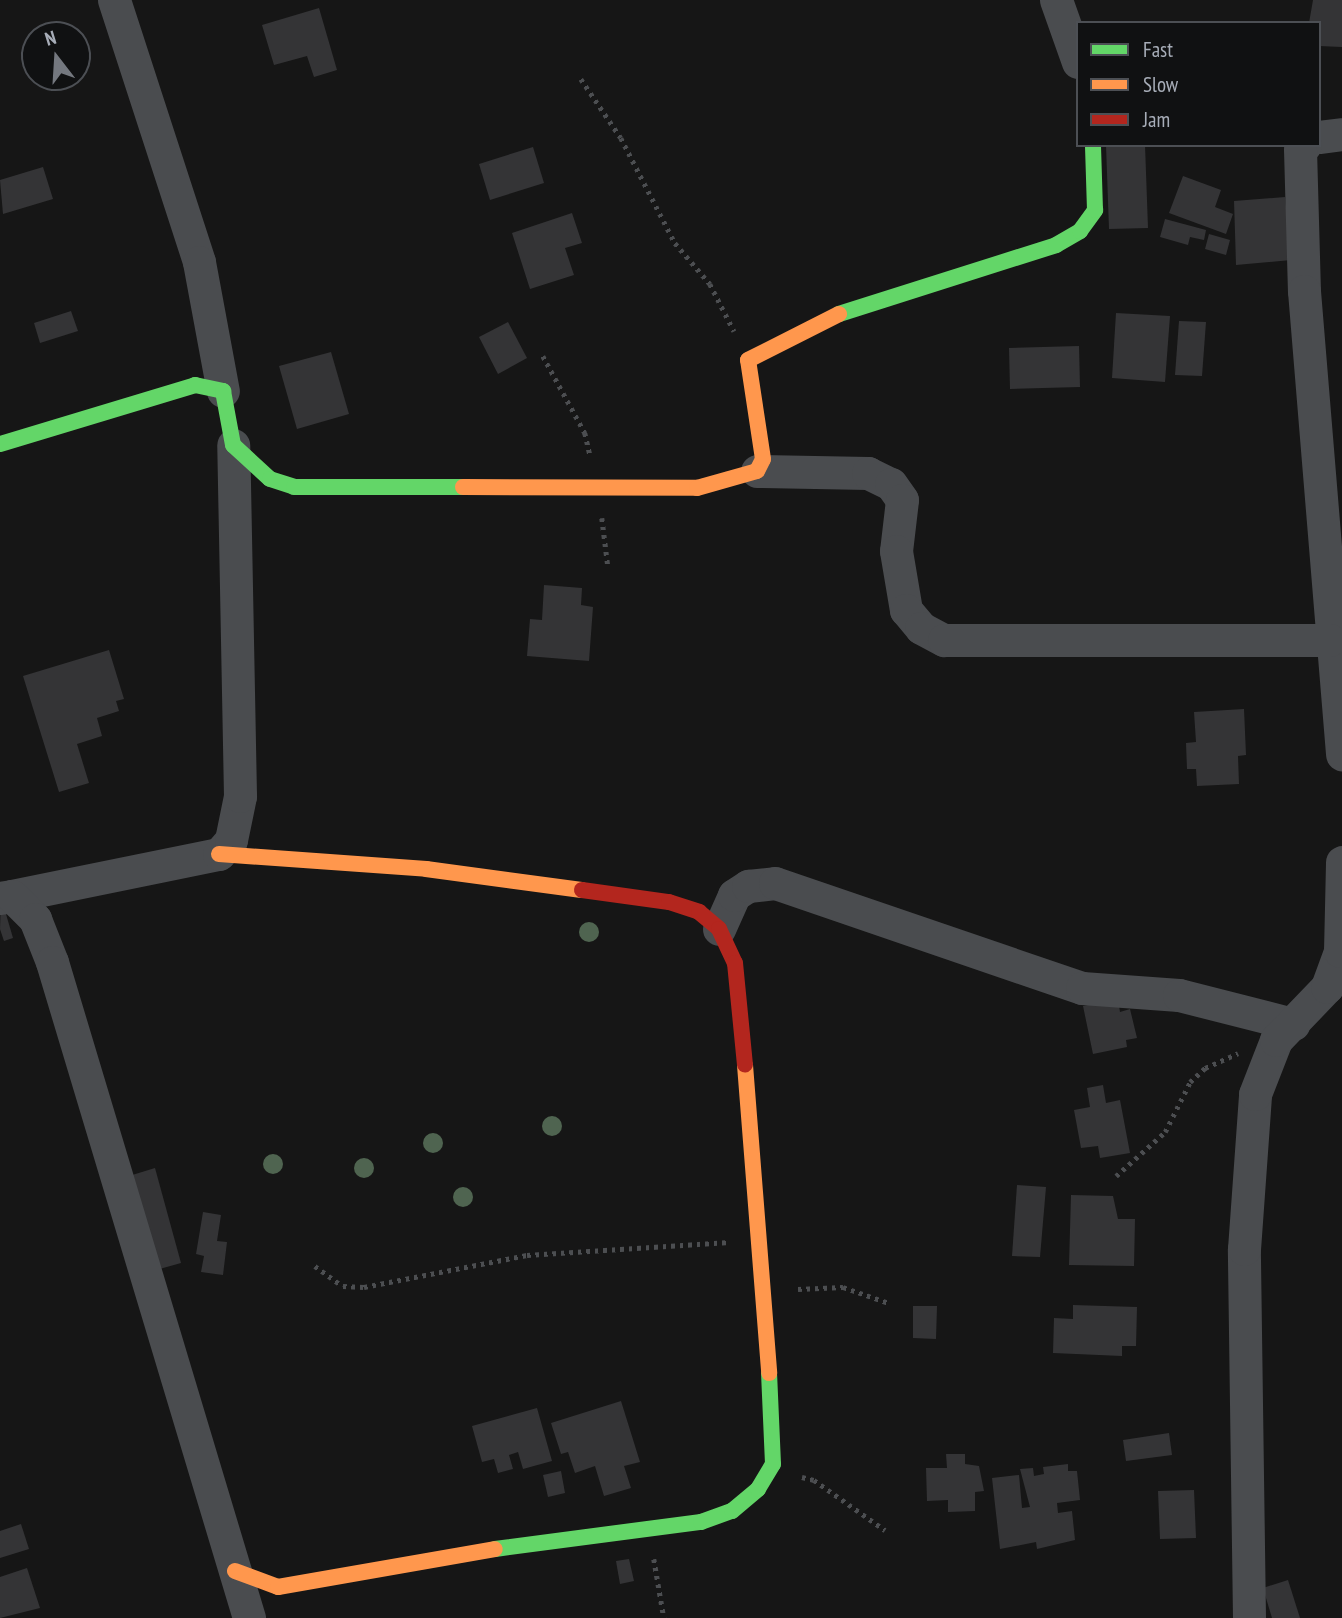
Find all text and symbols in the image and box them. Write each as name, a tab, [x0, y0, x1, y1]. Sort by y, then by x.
north arrow	[21, 21, 91, 91]
legend	[1076, 21, 1321, 147]
text: N	[42, 25, 59, 51]
text: Fast	[1143, 36, 1173, 63]
text: Slow	[1143, 71, 1178, 98]
text: Jam	[1143, 106, 1170, 133]

